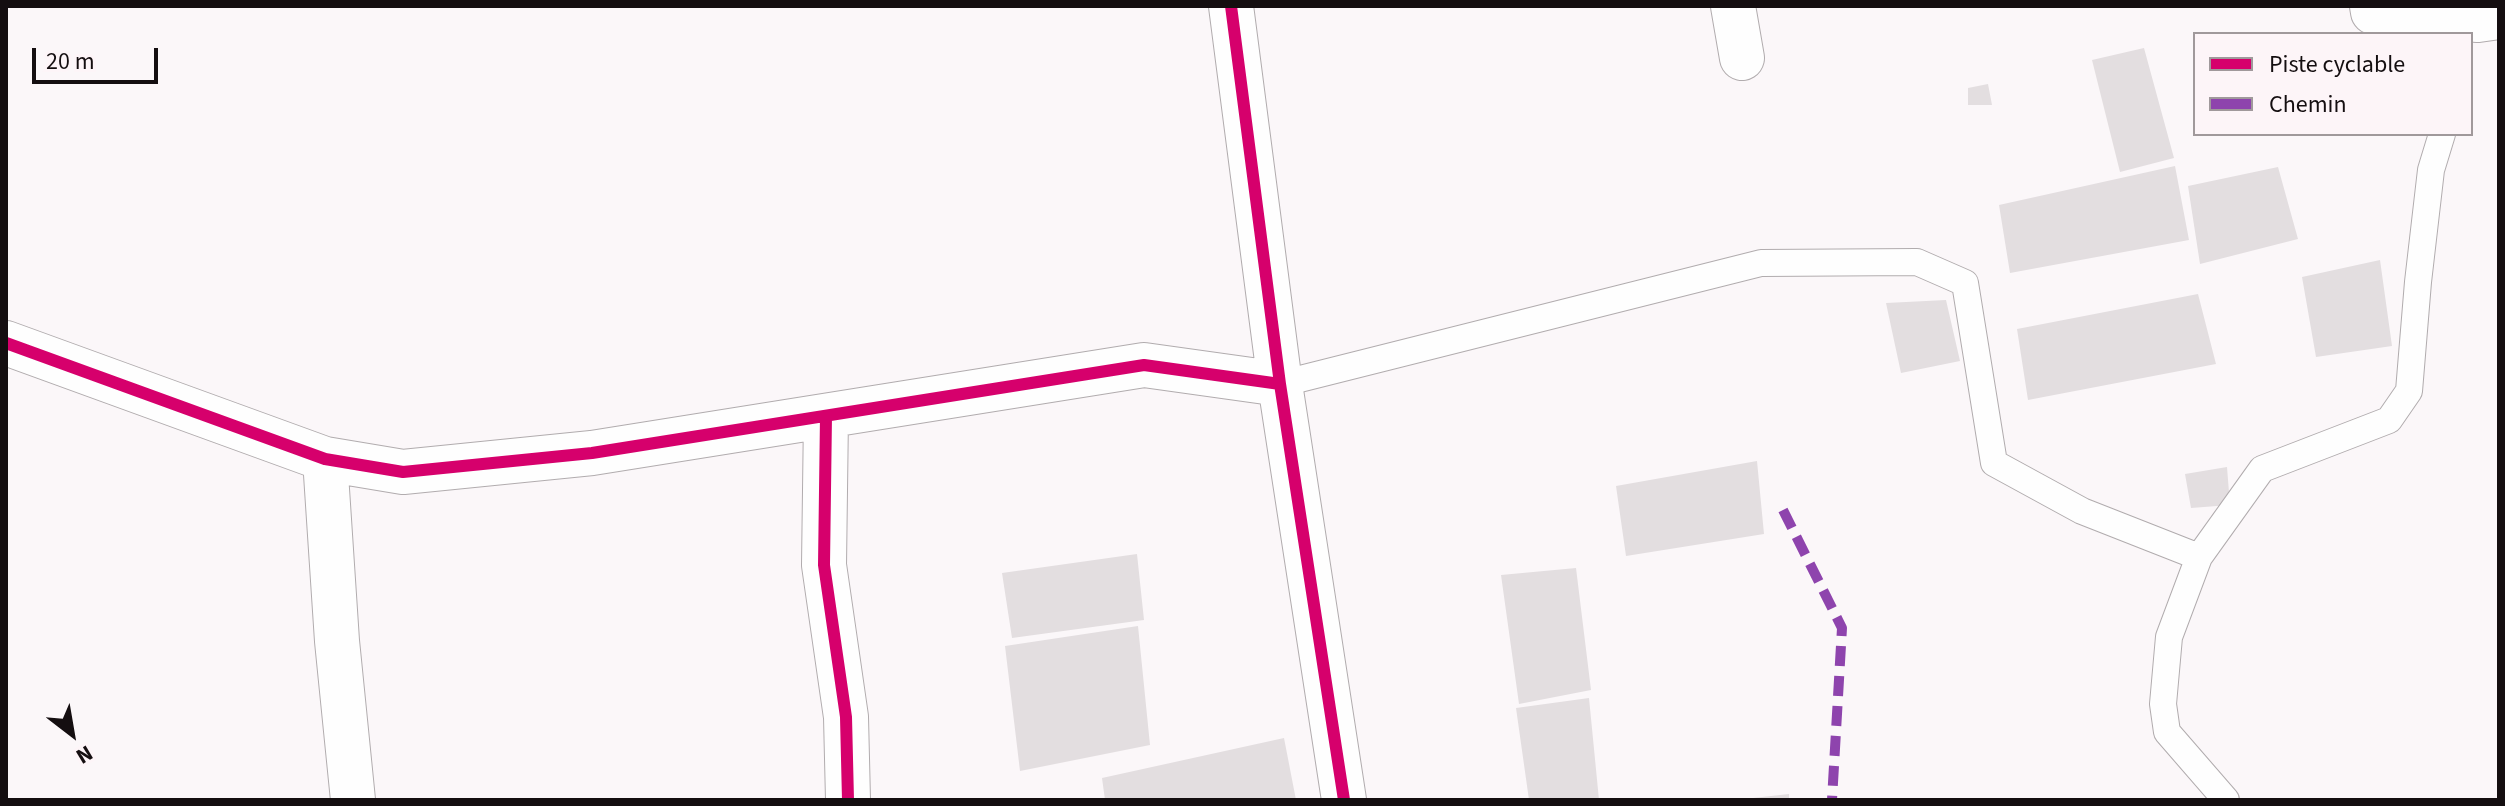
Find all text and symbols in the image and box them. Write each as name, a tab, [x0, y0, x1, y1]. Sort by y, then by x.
scale bar	[36, 32, 162, 82]
legend	[2193, 32, 2473, 136]
text: 20 m	[46, 44, 95, 79]
text: Piste cyclable	[2269, 47, 2405, 82]
text: Chemin	[2269, 87, 2347, 122]
north arrow	[32, 694, 112, 774]
text: N	[70, 737, 99, 772]

